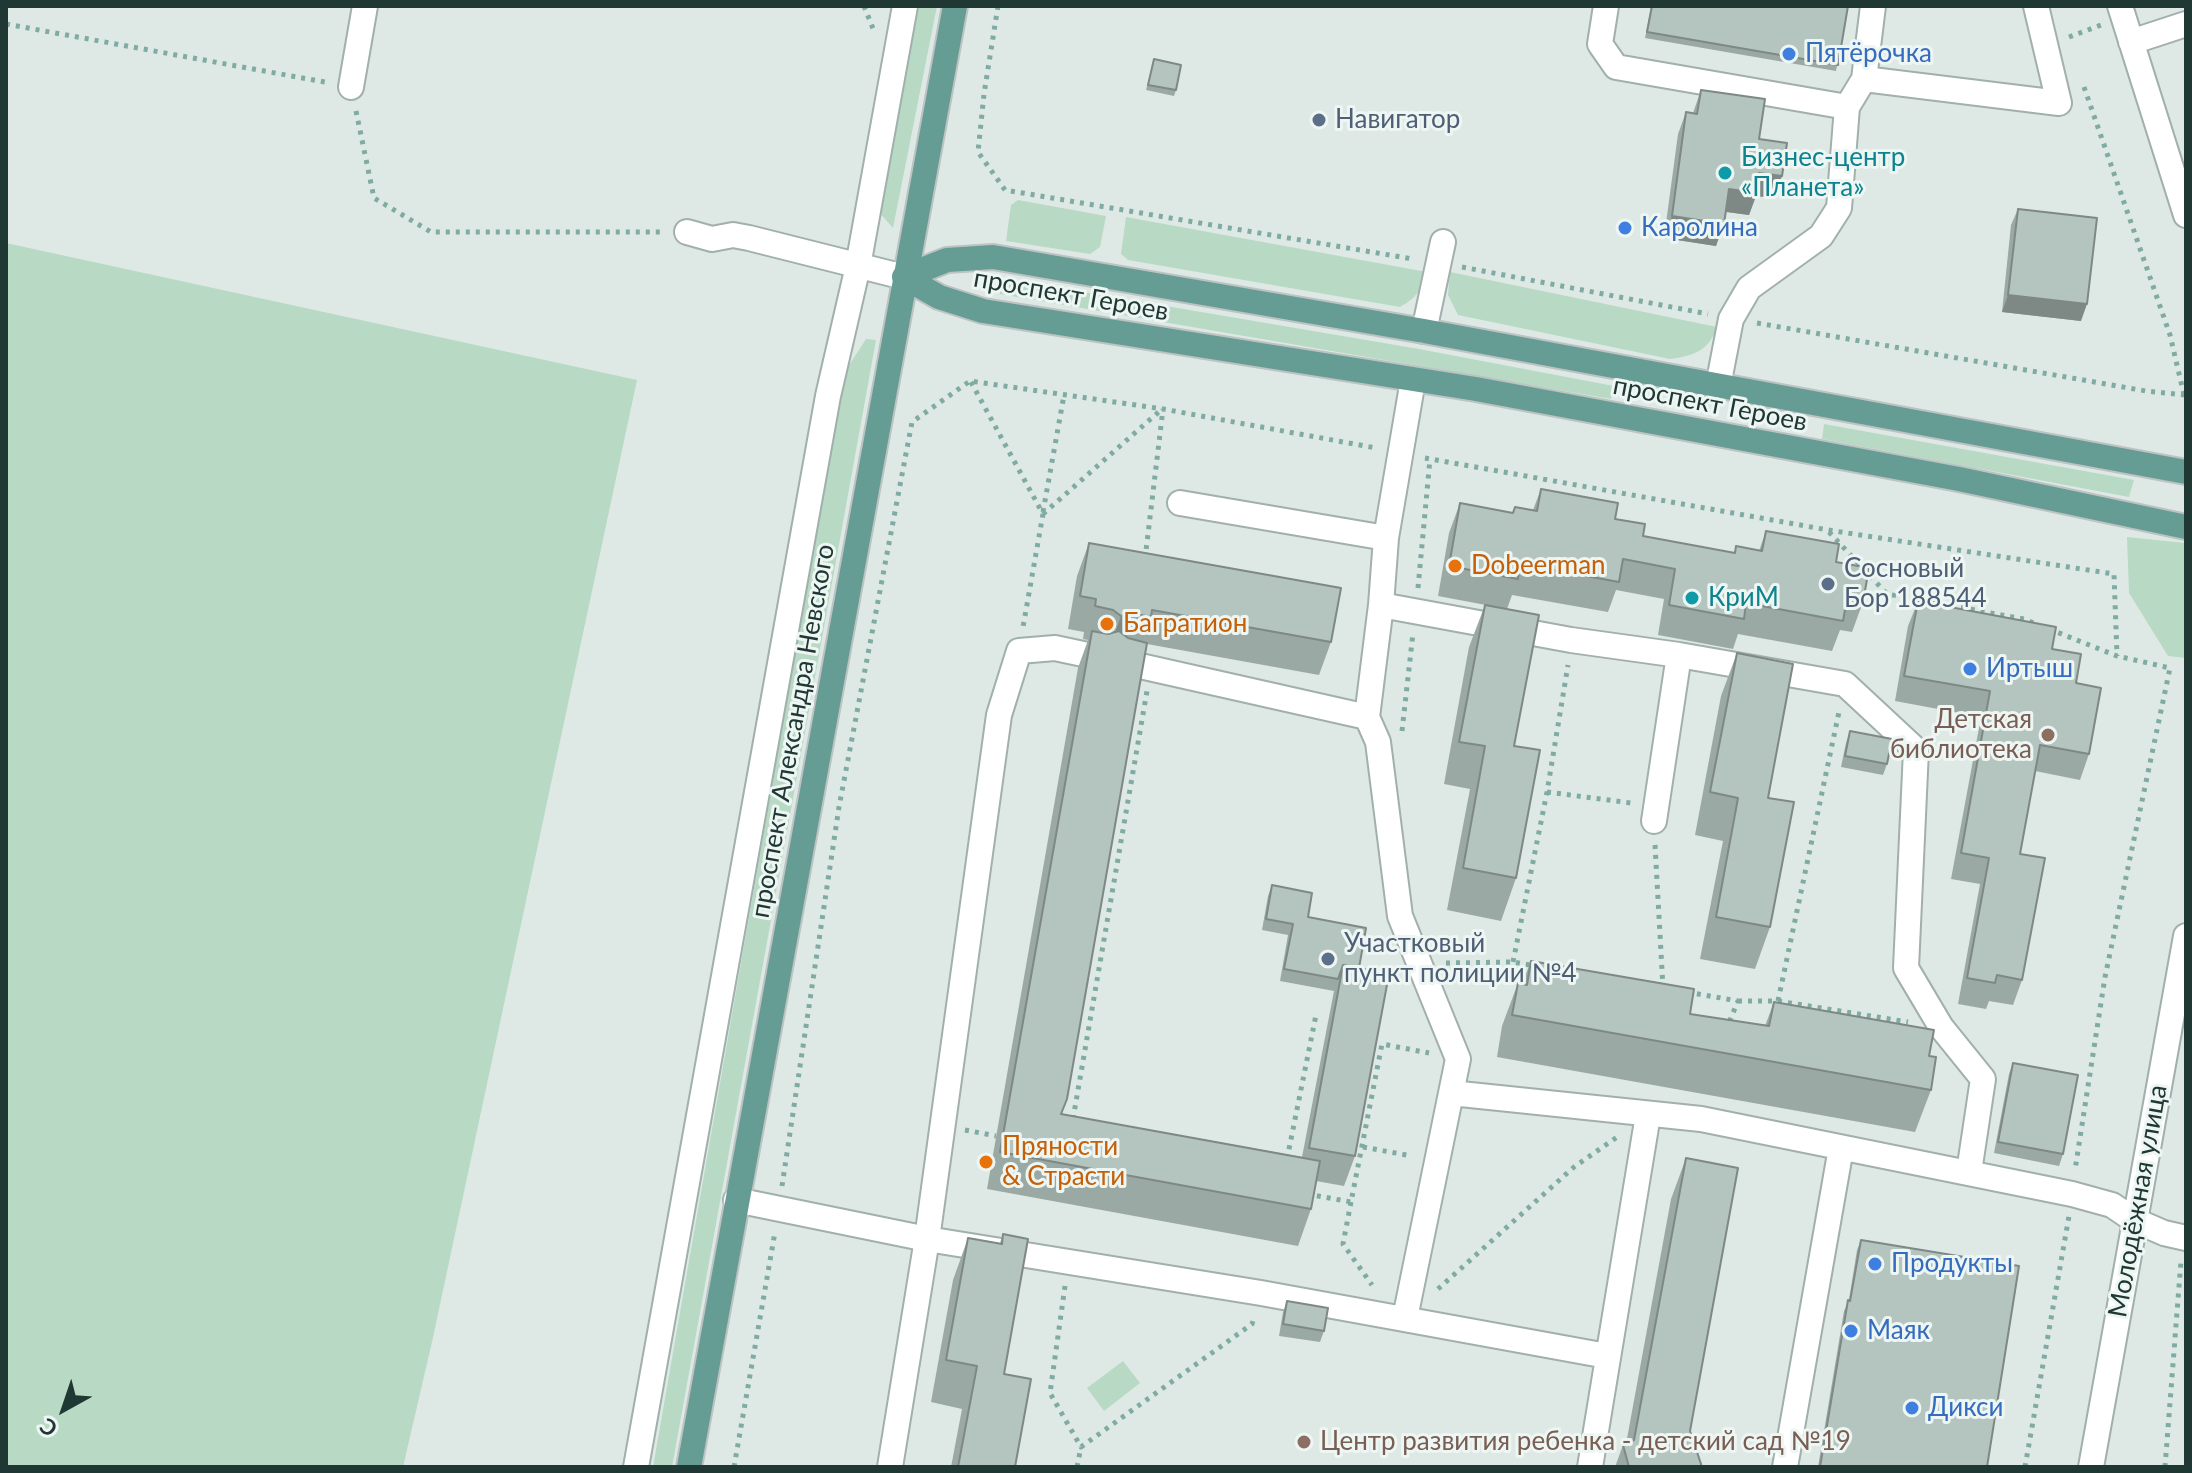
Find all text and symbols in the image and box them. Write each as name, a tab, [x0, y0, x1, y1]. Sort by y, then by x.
place label: Пятёрочка	[1805, 38, 1932, 70]
marker: Пятёрочка	[1780, 45, 1798, 63]
place label: Навигатор	[1335, 104, 1460, 136]
marker: Навигатор	[1310, 111, 1328, 129]
place label: Бизнес-центр «Планета»	[1741, 142, 1905, 204]
marker: Бизнес-центр «Планета»	[1716, 164, 1734, 182]
place label: Каролина	[1641, 212, 1758, 244]
marker: Каролина	[1616, 219, 1634, 237]
street label: проспект Героев	[971, 263, 1171, 327]
street label: проспект Героев	[1610, 370, 1810, 438]
street label: проспект Александра Невского	[745, 542, 841, 920]
place label: Dobeerman	[1471, 550, 1606, 582]
place label: Сосновый Бор 188544	[1844, 553, 1986, 614]
marker: Dobeerman	[1446, 557, 1464, 575]
marker: Сосновый Бор 188544	[1819, 575, 1837, 593]
place label: КриМ	[1708, 582, 1779, 614]
marker: КриМ	[1683, 589, 1701, 607]
place label: Багратион	[1123, 608, 1247, 640]
marker: Багратион	[1098, 615, 1116, 633]
place label: Иртыш	[1986, 653, 2073, 685]
marker: Иртыш	[1961, 660, 1979, 678]
place label: Детская библиотека	[1890, 704, 2032, 766]
marker: Детская библиотека	[2039, 726, 2057, 744]
place label: Участковый пункт полиции №4	[1344, 928, 1577, 990]
marker: Участковый пункт полиции №4	[1319, 950, 1337, 968]
street label: Молодёжная улица	[2102, 1082, 2174, 1320]
place label: Пряности & Страсти	[1002, 1131, 1125, 1192]
marker: Пряности & Страсти	[977, 1153, 995, 1171]
place label: Продукты	[1891, 1248, 2013, 1280]
marker: Продукты	[1866, 1255, 1884, 1273]
place label: Маяк	[1867, 1315, 1930, 1347]
marker: Маяк	[1842, 1322, 1860, 1340]
north arrow	[24, 1369, 104, 1449]
place label: Дикси	[1928, 1392, 2003, 1424]
marker: Дикси	[1903, 1399, 1921, 1417]
text: С	[34, 1413, 63, 1443]
place label: Центр развития ребенка - детский сад №19	[1320, 1426, 1851, 1458]
marker: Центр развития ребенка - детский сад №19	[1295, 1433, 1313, 1451]

